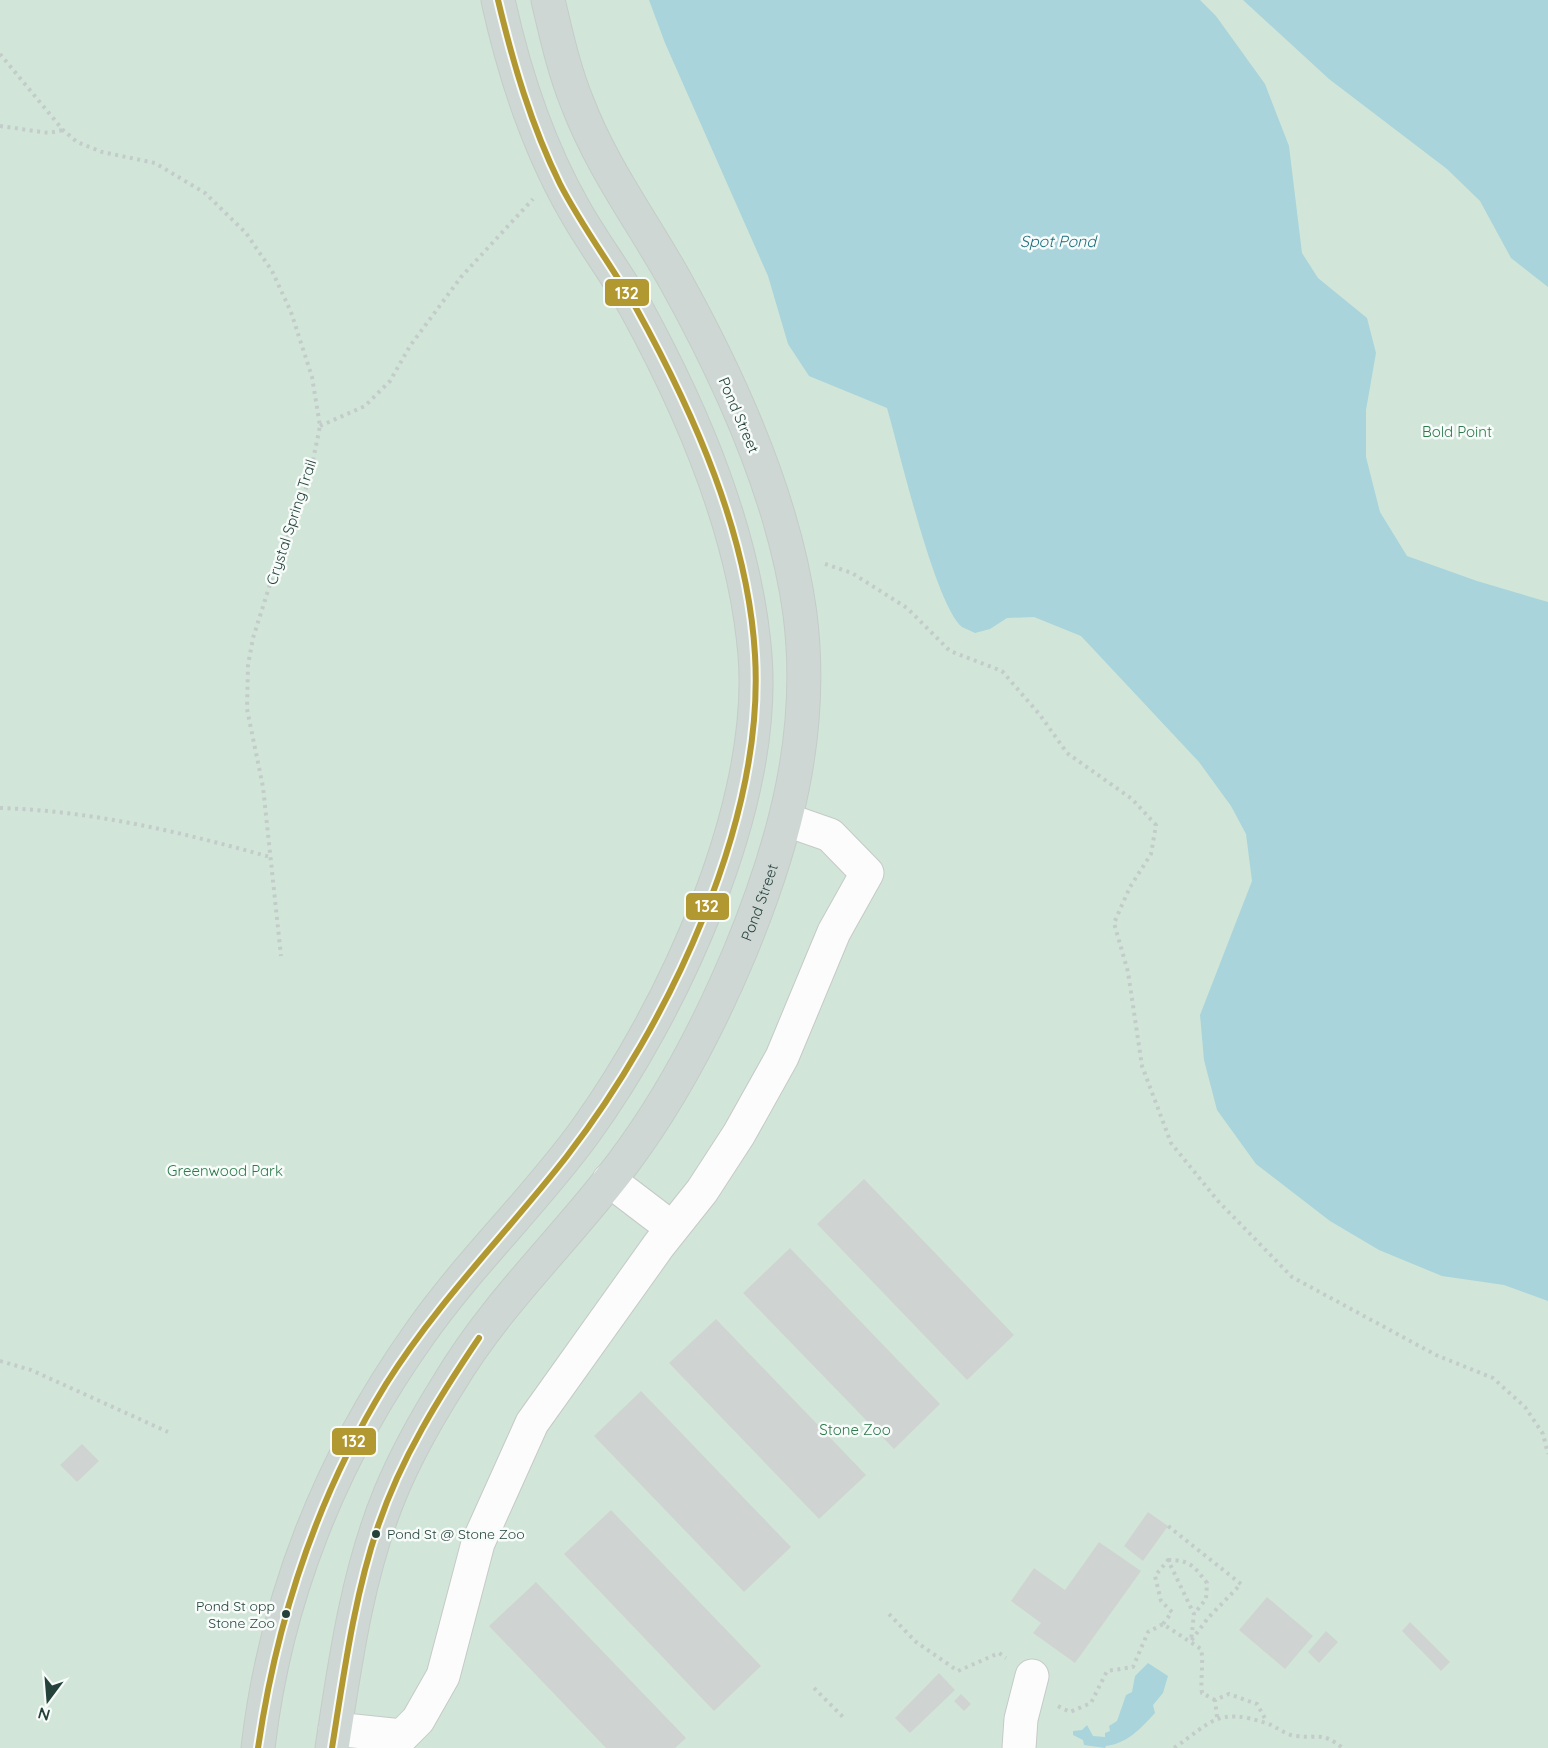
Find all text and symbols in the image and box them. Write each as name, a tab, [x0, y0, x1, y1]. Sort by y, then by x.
water label: Spot Pond	[1020, 231, 1098, 251]
line badge: 132	[604, 278, 650, 307]
text: 132	[615, 283, 639, 303]
street label: Pond Street	[714, 374, 764, 456]
park label: Bold Point	[1422, 422, 1492, 441]
street label: Crystal Spring Trail	[262, 457, 320, 587]
street label: Pond Street	[736, 861, 781, 944]
line badge: 132	[685, 892, 730, 921]
text: 132	[695, 896, 719, 916]
park label: Greenwood Park	[167, 1161, 283, 1180]
park label: Stone Zoo	[819, 1420, 891, 1439]
line badge: 132	[331, 1427, 377, 1456]
text: 132	[342, 1431, 366, 1451]
place label: Pond St @ Stone Zoo	[387, 1525, 525, 1543]
marker: Pond St @ Stone Zoo	[370, 1528, 382, 1540]
place label: Pond St opp Stone Zoo	[196, 1597, 275, 1632]
marker: Pond St opp Stone Zoo	[280, 1608, 292, 1620]
north arrow	[18, 1670, 78, 1730]
text: N	[35, 1703, 52, 1726]

